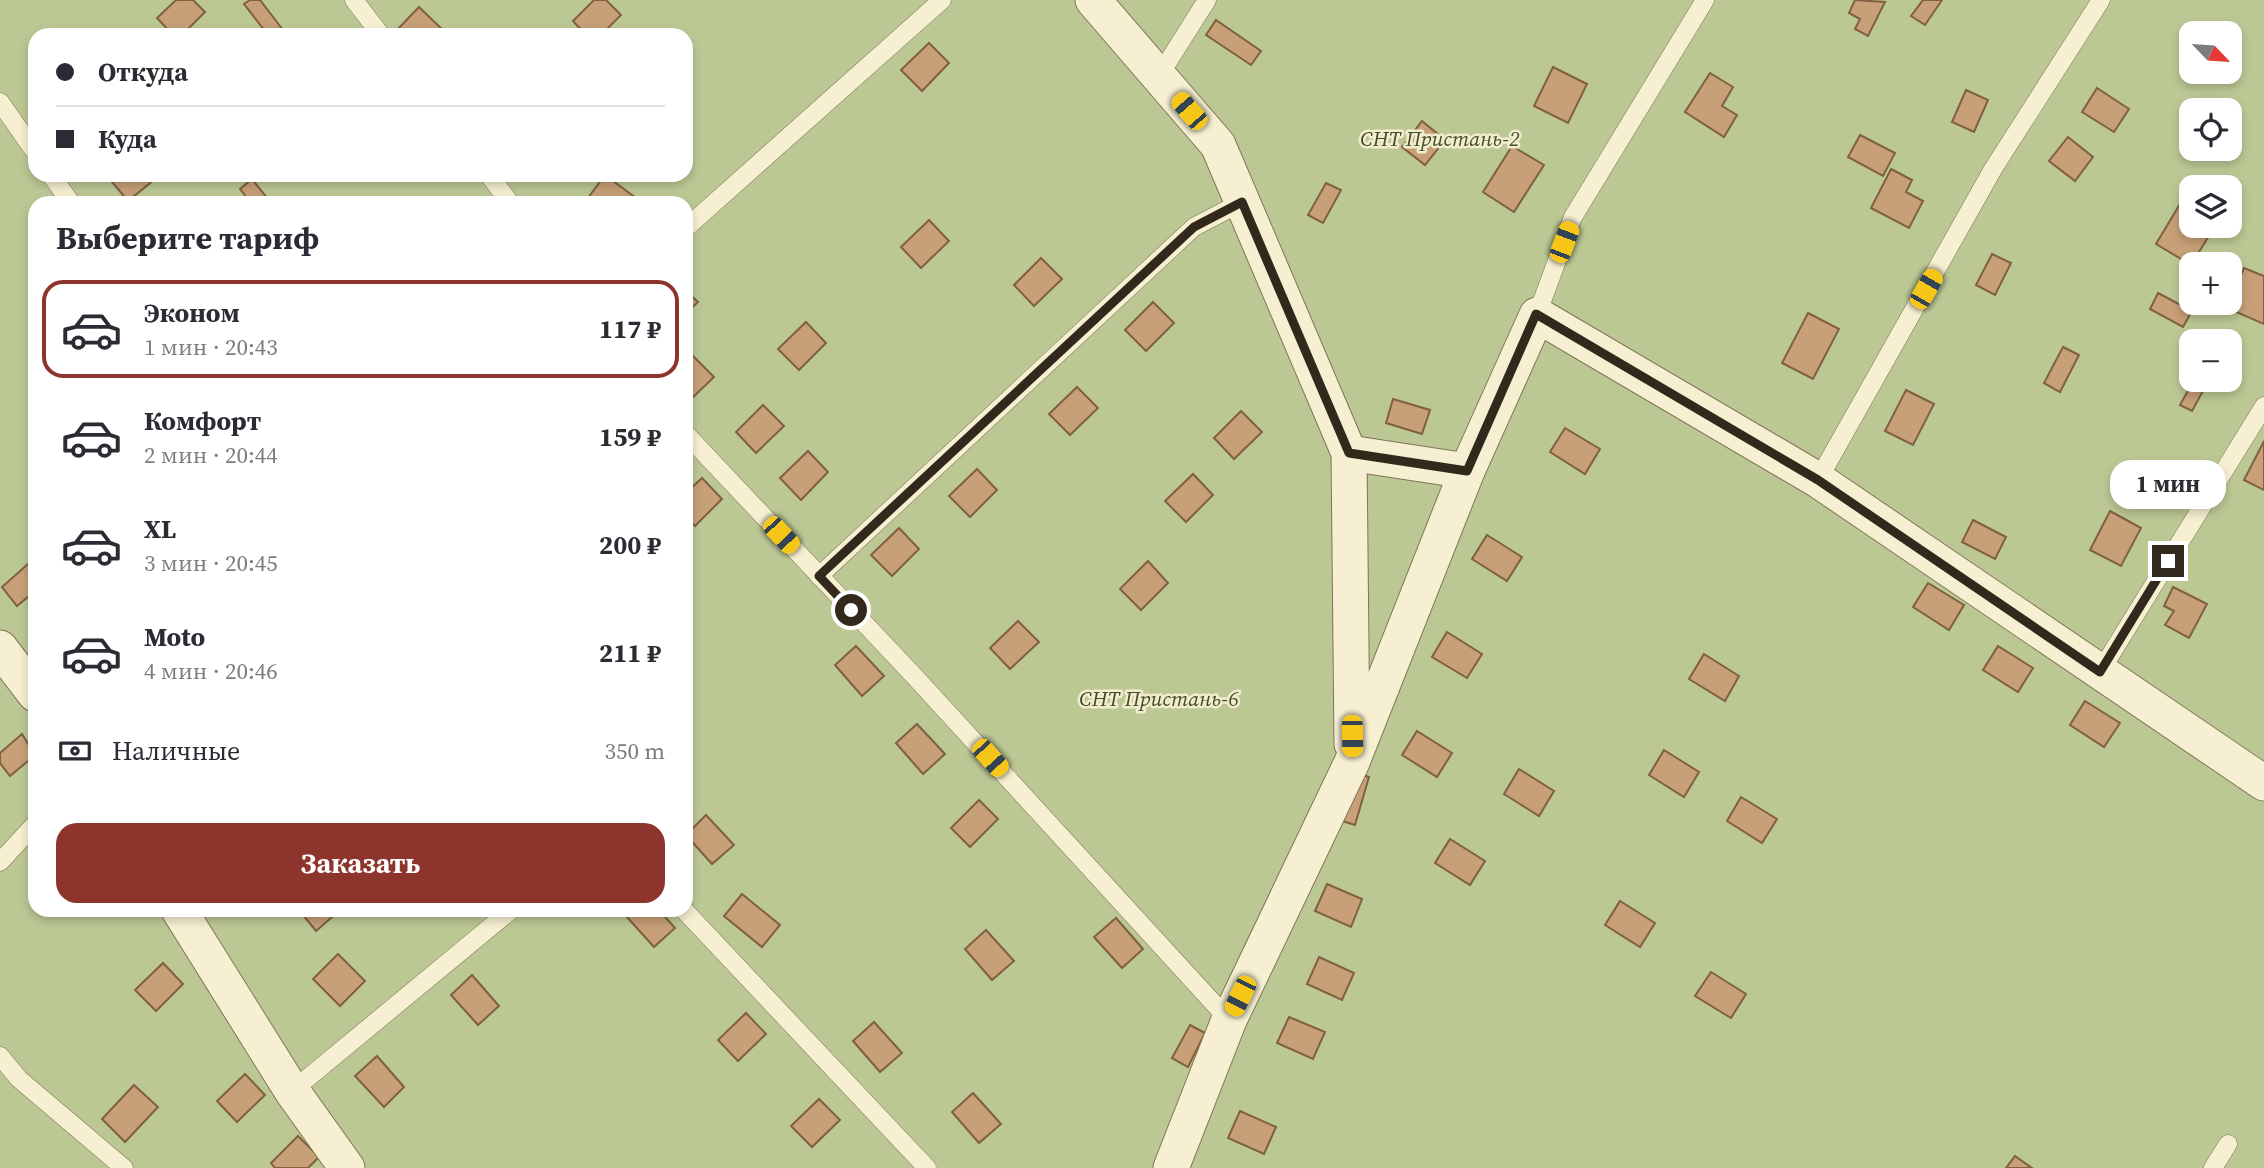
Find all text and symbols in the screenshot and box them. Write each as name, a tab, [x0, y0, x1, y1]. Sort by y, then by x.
north arrow	[2179, 21, 2242, 84]
map controls	[2179, 21, 2242, 392]
text: Откуда	[98, 54, 188, 90]
car	[1168, 88, 1211, 134]
button: locate	[2179, 98, 2242, 161]
text: Куда	[98, 121, 157, 157]
park label: СНТ Пристань-2	[1360, 124, 1520, 153]
button: layers	[2179, 175, 2242, 238]
text: Выберите тариф	[56, 216, 319, 260]
car	[1547, 219, 1582, 265]
button: +	[2179, 252, 2242, 315]
car	[1907, 266, 1946, 312]
text: Эконом	[144, 295, 240, 331]
icon: car	[60, 298, 123, 361]
text: 117 ₽	[599, 311, 661, 347]
button: −	[2179, 329, 2242, 392]
text: 1 мин · 20:43	[144, 331, 278, 363]
text: Комфорт	[144, 403, 261, 439]
icon: car	[60, 406, 123, 469]
text: 159 ₽	[599, 419, 661, 455]
text: 2 мин · 20:44	[144, 439, 278, 471]
callout: 1 мин	[2110, 460, 2226, 508]
text: 1 мин	[2136, 468, 2200, 500]
text: XL	[144, 511, 176, 547]
car	[759, 512, 804, 558]
icon: car	[60, 514, 123, 577]
text: 200 ₽	[599, 527, 661, 563]
route end	[2152, 545, 2184, 577]
text: 3 мин · 20:45	[144, 547, 278, 579]
route start	[835, 594, 867, 626]
text: Moto	[144, 619, 205, 655]
icon: car	[60, 622, 123, 685]
text: 211 ₽	[599, 635, 661, 671]
text: 4 мин · 20:46	[144, 655, 278, 687]
park label: СНТ Пристань-6	[1079, 684, 1239, 713]
car	[1342, 715, 1363, 757]
icon: cash	[56, 732, 94, 770]
text: Наличные	[112, 733, 240, 769]
text: 350 m	[604, 735, 665, 767]
car	[969, 735, 1012, 781]
button: Заказать	[56, 823, 665, 903]
car	[1222, 973, 1259, 1019]

